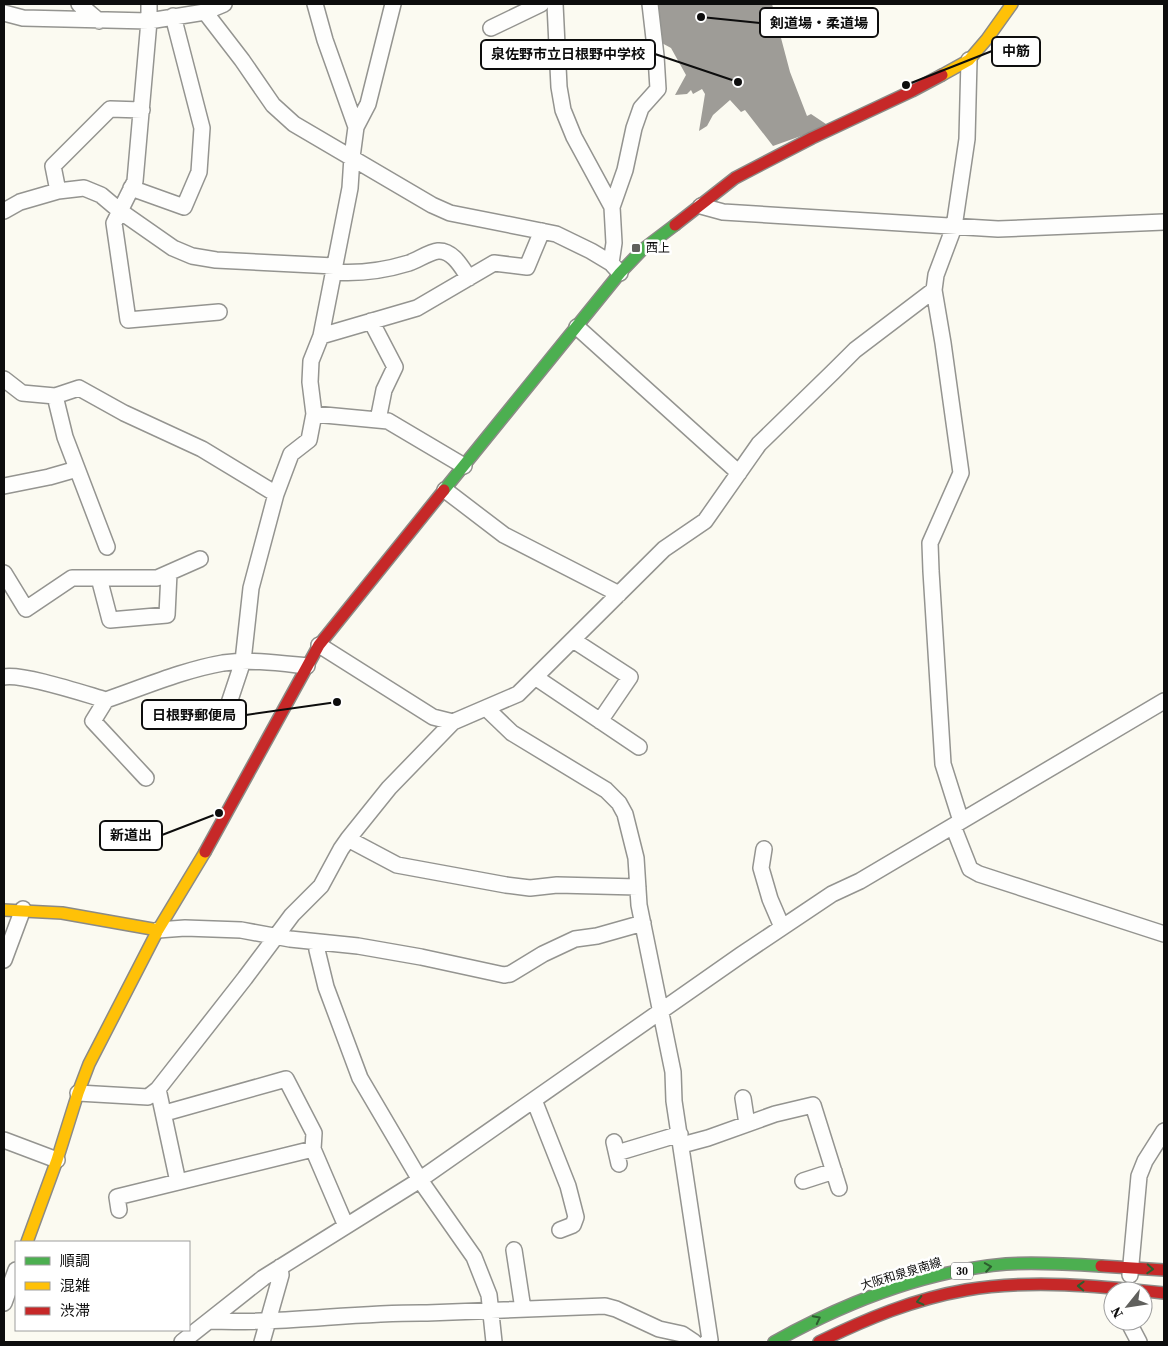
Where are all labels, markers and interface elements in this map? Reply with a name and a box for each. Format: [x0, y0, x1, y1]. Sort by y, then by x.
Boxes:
callout: 剣道場・柔道場 [760, 8, 878, 37]
text: 剣道場・柔道場 [770, 13, 868, 33]
callout: 中筋 [992, 37, 1040, 66]
callout: 泉佐野市立日根野中学校 [481, 40, 655, 69]
text: 中筋 [1002, 41, 1030, 61]
text: 泉佐野市立日根野中学校 [491, 44, 645, 64]
place label: 西上 [646, 240, 670, 256]
marker: 西上 [630, 242, 642, 254]
callout: 日根野郵便局 [142, 700, 246, 729]
text: 日根野郵便局 [152, 705, 236, 725]
callout: 新道出 [100, 821, 162, 850]
text: 新道出 [110, 825, 152, 845]
legend [15, 1241, 190, 1331]
text: 順調 [60, 1250, 90, 1271]
street label: 大阪和泉泉南線 [858, 1254, 944, 1294]
road number: 30 [951, 1262, 973, 1280]
one-way arrow [984, 1262, 993, 1272]
one-way arrow [1147, 1264, 1155, 1275]
text: 混雑 [60, 1275, 90, 1296]
one-way arrow [1077, 1281, 1085, 1292]
north arrow [1103, 1281, 1153, 1331]
one-way arrow [915, 1295, 924, 1306]
text: 渋滞 [60, 1300, 90, 1321]
text: N [1106, 1303, 1128, 1322]
one-way arrow [812, 1315, 821, 1325]

